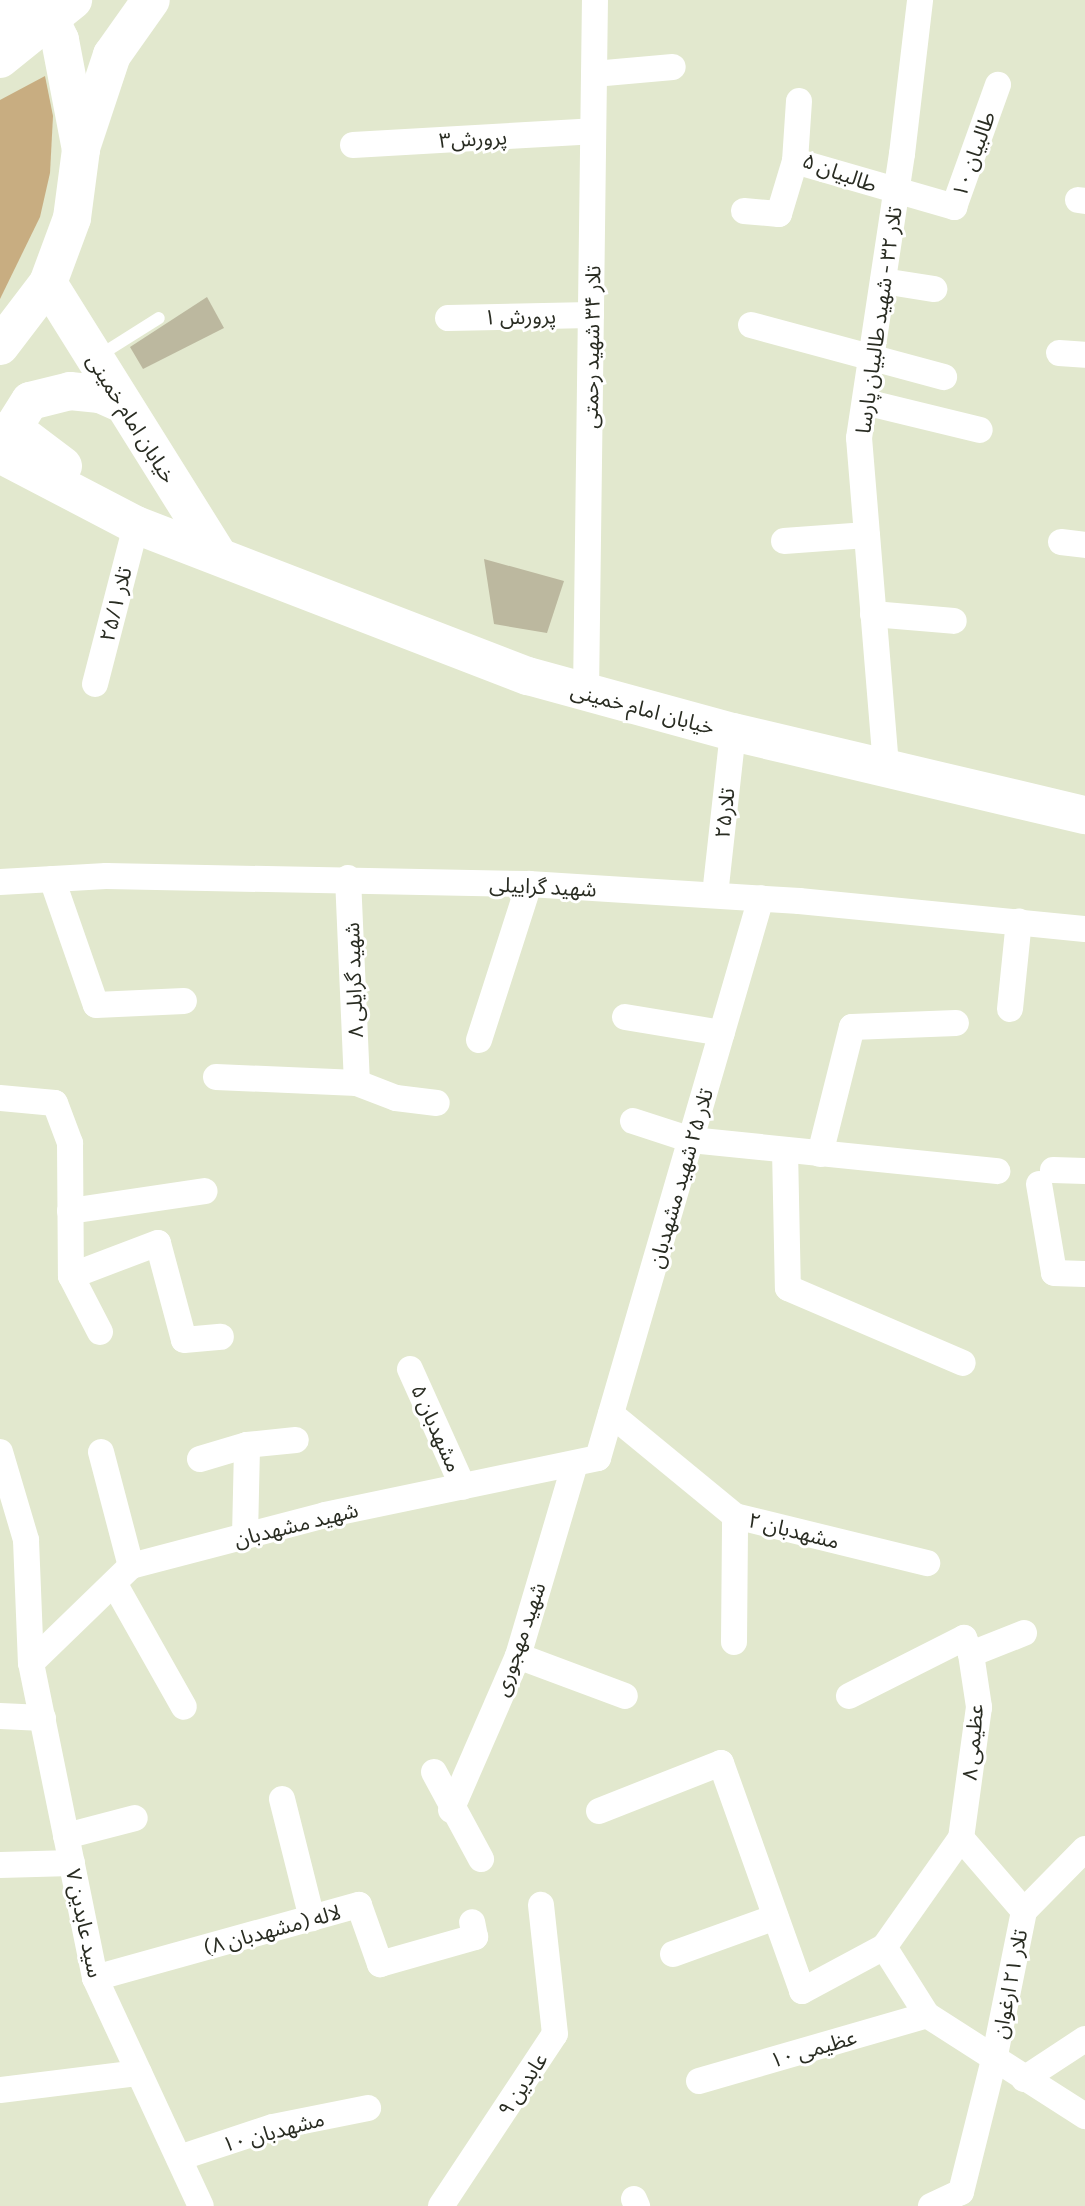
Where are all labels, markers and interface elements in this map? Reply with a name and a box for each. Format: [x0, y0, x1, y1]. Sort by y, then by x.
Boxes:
street label: طالبیان ۱۰ [946, 108, 1000, 200]
street label: پرورش۳ [438, 124, 508, 152]
street label: طالبیان ۵ [799, 147, 881, 197]
street label: تلار ۳۲ - شهید طالبیان پارسا [850, 205, 906, 435]
street label: تلار ۳۴ شهید رحمتی [577, 265, 605, 429]
street label: پرورش ۱ [484, 303, 556, 329]
street label: خیابان امام خمینی [82, 349, 182, 487]
street label: تلار ۲۵/۱ [94, 564, 136, 644]
street label: خیابان امام خمینی [568, 677, 718, 739]
street label: تلار۲۵ [709, 787, 739, 839]
street label: شهید گراییلی [489, 871, 597, 901]
street label: شهید گرایلی ۸ [338, 922, 368, 1038]
street label: تلار ۲۵ شهید مشهدبان [642, 1085, 718, 1271]
street label: مشهدبان ۵ [407, 1380, 467, 1476]
street label: شهید مشهدبان [231, 1496, 361, 1552]
street label: مشهدبان ۲ [746, 1507, 842, 1553]
street label: شهید مهجوری [488, 1579, 550, 1699]
street label: عظیمی ۸ [956, 1703, 988, 1781]
street label: سید عابدین ۷ [61, 1866, 109, 1980]
street label: لاله (مشهدبان ۸) [201, 1899, 343, 1959]
street label: تلار ۲۱ ارغوان [986, 1927, 1032, 2041]
street label: عظیمی ۱۰ [767, 2024, 859, 2072]
street label: عابدین ۹ [492, 2047, 552, 2121]
street label: مشهدبان ۱۰ [219, 2105, 327, 2157]

